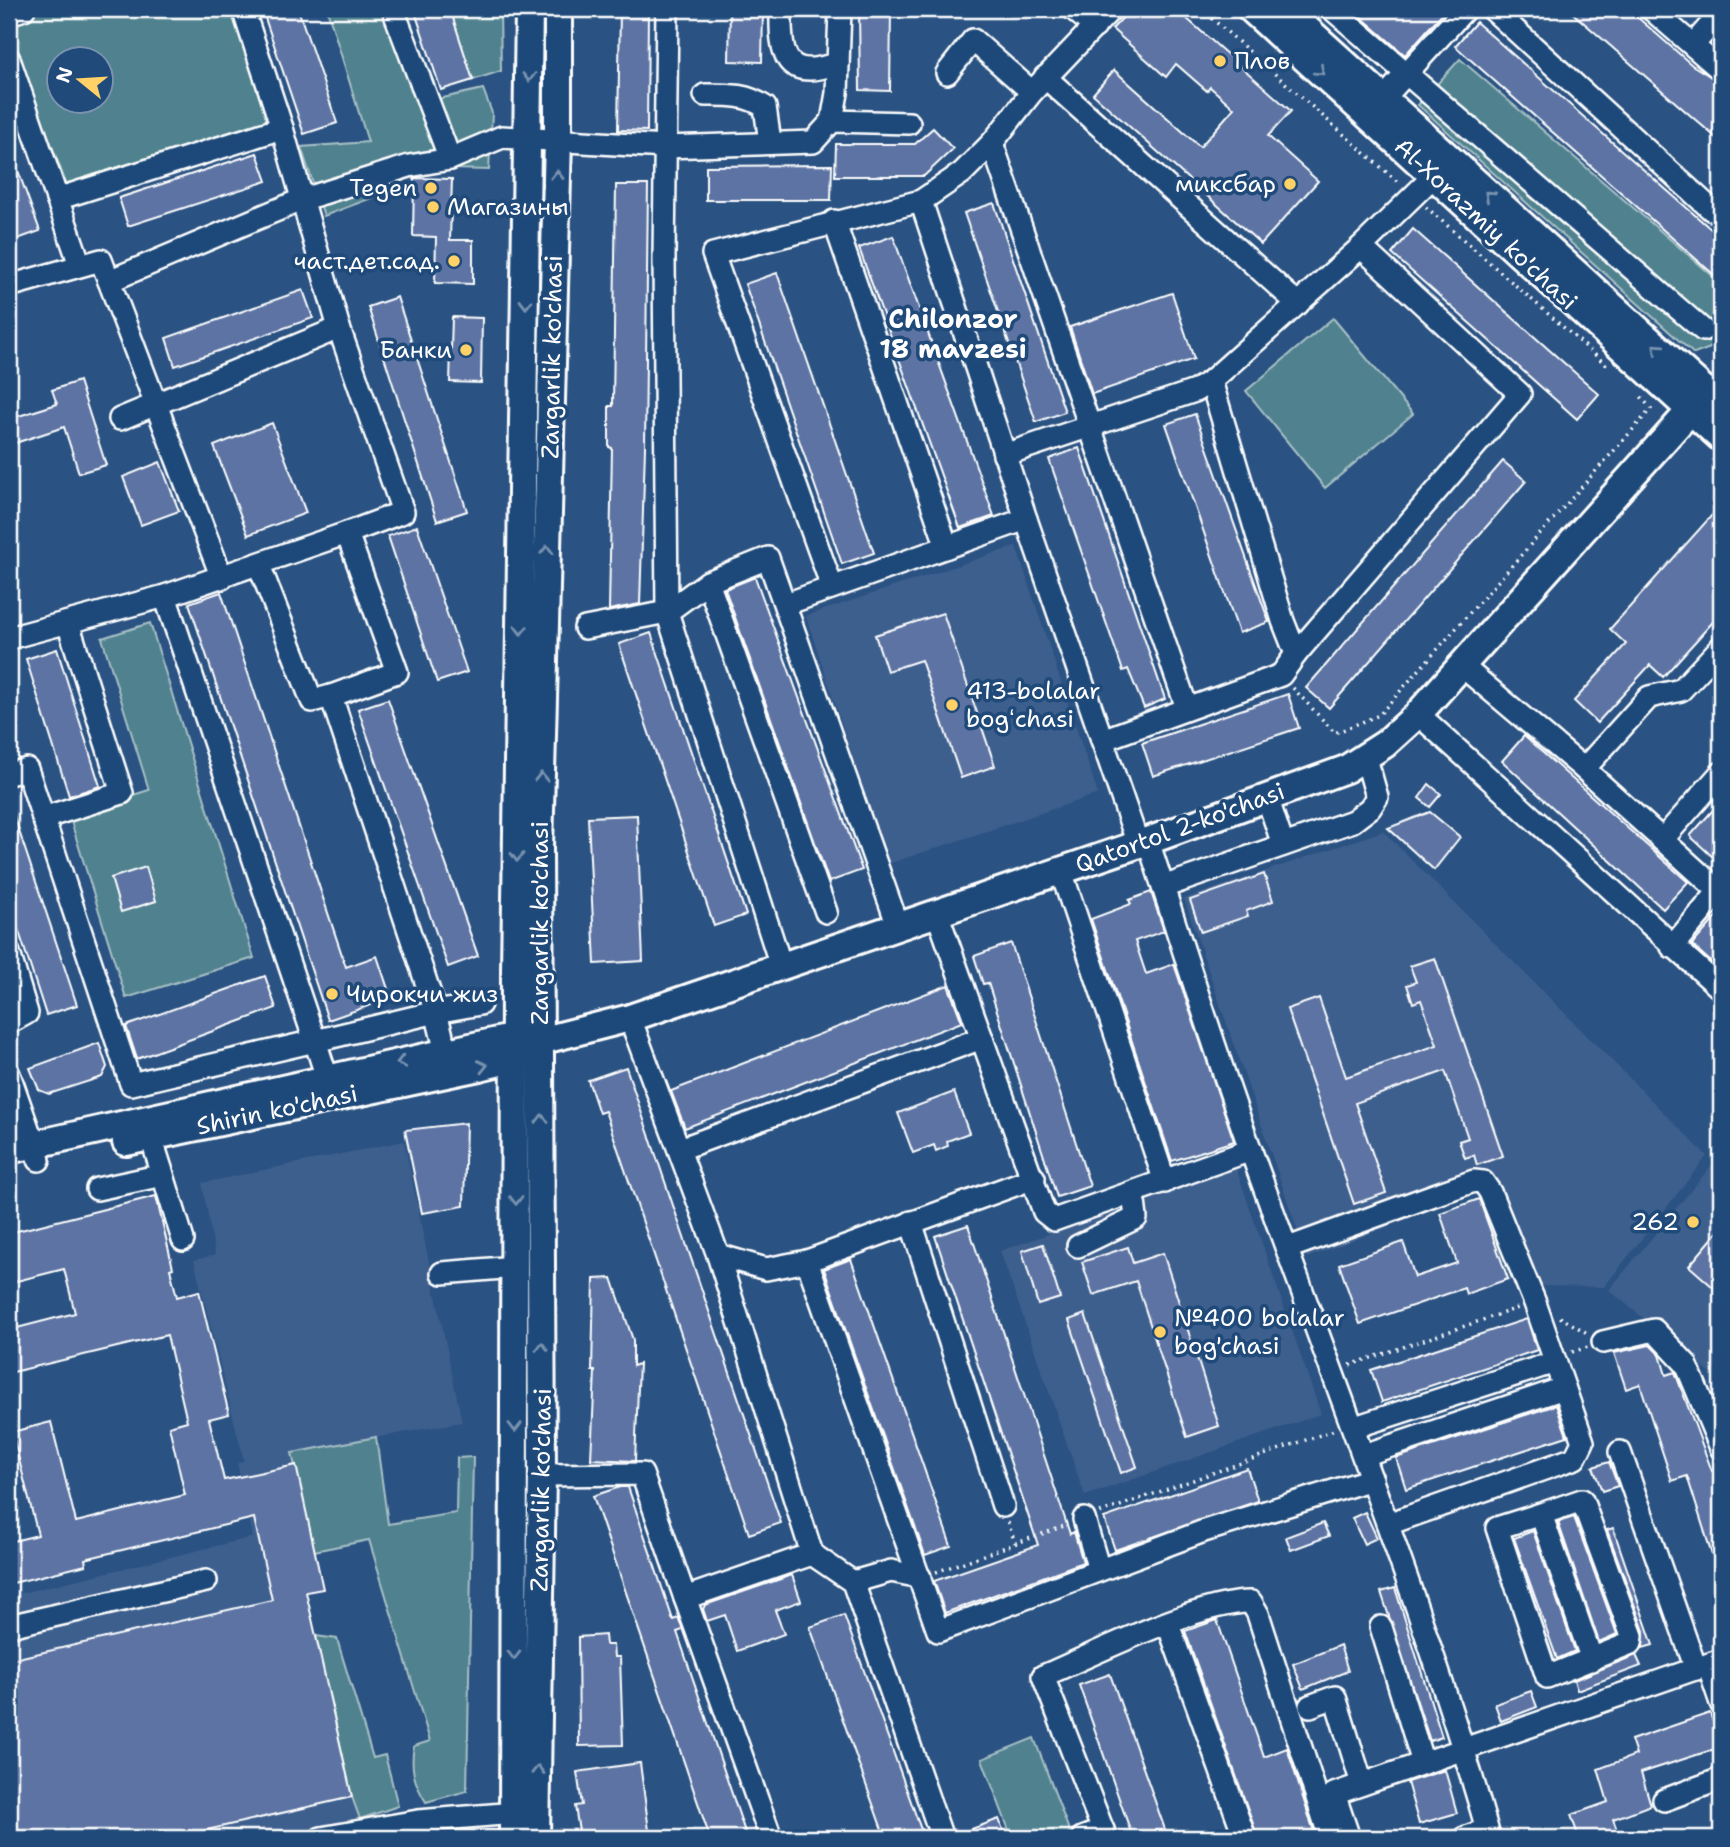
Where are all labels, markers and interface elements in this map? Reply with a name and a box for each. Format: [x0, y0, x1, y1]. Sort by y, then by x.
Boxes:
place label: Плов [1234, 45, 1290, 77]
north arrow [46, 46, 116, 116]
marker: Плов [1212, 53, 1228, 69]
one-way arrow [1312, 63, 1325, 76]
text: N [50, 64, 79, 86]
one-way arrow [521, 72, 537, 83]
street label: Al-Xorazmiy ko'chasi [1388, 131, 1584, 317]
place label: миксбар [1175, 168, 1276, 200]
one-way arrow [549, 169, 564, 180]
place label: Tegen [349, 172, 417, 204]
marker: миксбар [1282, 176, 1298, 192]
marker: Tegen [423, 180, 439, 196]
one-way arrow [1484, 190, 1497, 203]
place label: Магазины [447, 191, 569, 223]
marker: Магазины [425, 199, 441, 215]
place label: част.дет.сад. [294, 245, 440, 277]
marker: част.дет.сад. [446, 253, 462, 269]
street label: Zargarlik ko'chasi [534, 255, 570, 459]
one-way arrow [518, 300, 534, 310]
district label: Chilonzor 18 mavzesi [879, 301, 1027, 366]
place label: Банки [379, 334, 452, 366]
marker: Банки [458, 342, 474, 358]
one-way arrow [1652, 344, 1665, 356]
one-way arrow [539, 544, 555, 554]
one-way arrow [513, 625, 528, 636]
place label: 413-bolalar bogʻchasi [966, 675, 1100, 735]
marker: 413-bolalar bogʻchasi [944, 697, 960, 713]
one-way arrow [533, 771, 549, 782]
street label: Qatortol 2-ko'chasi [1071, 775, 1289, 881]
street label: Zargarlik ko'chasi [524, 821, 556, 1025]
one-way arrow [509, 853, 525, 863]
place label: Чирокчи жиз [346, 978, 498, 1010]
marker: Чирокчи жиз [324, 986, 340, 1002]
one-way arrow [395, 1054, 407, 1069]
one-way arrow [477, 1060, 489, 1074]
street label: Shirin ko'chasi [194, 1077, 360, 1143]
one-way arrow [534, 1113, 550, 1124]
one-way arrow [508, 1195, 524, 1205]
place label: 262 [1631, 1206, 1679, 1238]
marker: 262 [1685, 1214, 1701, 1230]
place label: №400 bolalar bog'chasi [1174, 1302, 1345, 1362]
marker: №400 bolalar bog'chasi [1152, 1324, 1168, 1340]
one-way arrow [534, 1341, 550, 1351]
street label: Zargarlik ko'chasi [523, 1388, 559, 1592]
one-way arrow [507, 1422, 523, 1433]
one-way arrow [506, 1650, 522, 1660]
one-way arrow [530, 1764, 545, 1775]

